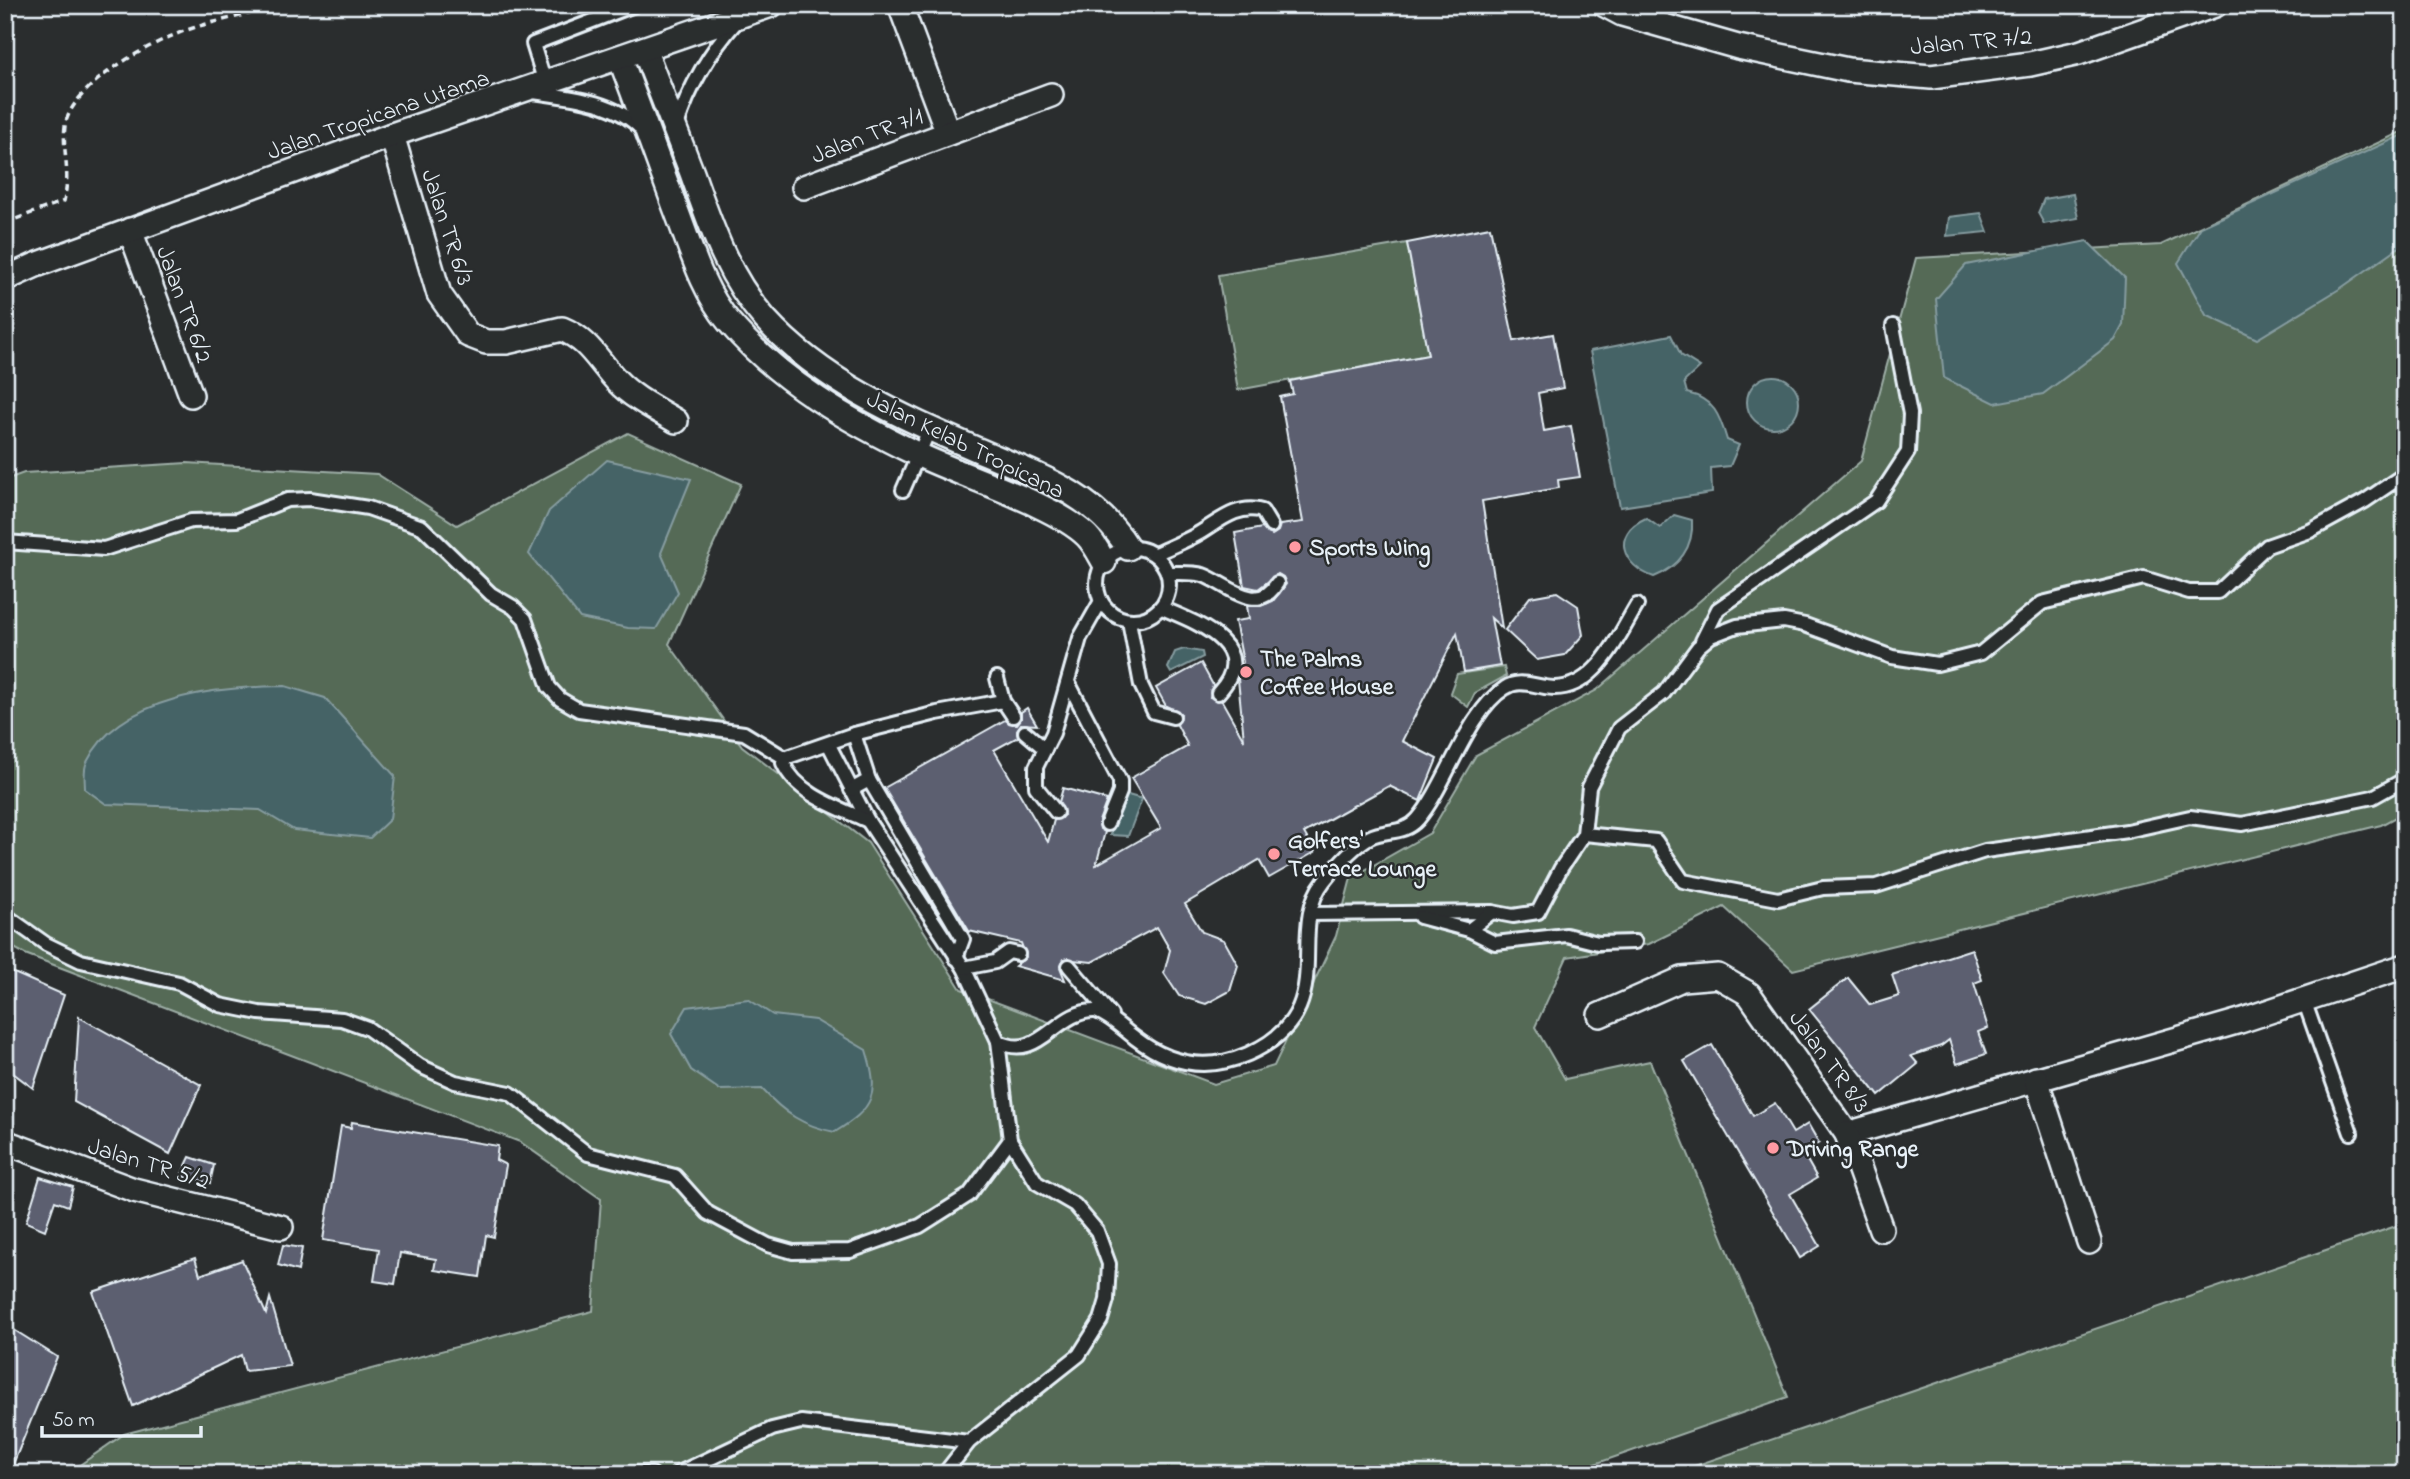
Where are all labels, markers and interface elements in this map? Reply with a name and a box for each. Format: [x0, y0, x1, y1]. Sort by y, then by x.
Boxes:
street label: Jalan TR 7/2 [1909, 21, 2033, 66]
street label: Jalan Tropicana Utama [263, 62, 495, 171]
street label: Jalan TR 7/1 [807, 100, 929, 175]
street label: Jalan TR 6/3 [410, 165, 481, 290]
street label: Jalan TR 6/2 [145, 241, 220, 368]
street label: Jalan Kelab Tropicana [860, 383, 1070, 510]
place label: Sports Wing [1309, 532, 1431, 568]
marker: Sports Wing [1287, 539, 1303, 555]
place label: The Palms Coffee House [1260, 643, 1395, 706]
marker: The Palms Coffee House [1238, 664, 1254, 680]
place label: Golfers' Terrace Lounge [1288, 825, 1437, 889]
marker: Golfers' Terrace Lounge [1266, 846, 1282, 862]
street label: Jalan TR 8/3 [1779, 1004, 1877, 1121]
street label: Jalan TR 5/2 [83, 1130, 214, 1201]
place label: Driving Range [1786, 1133, 1919, 1169]
marker: Driving Range [1765, 1140, 1781, 1156]
scale bar [42, 1395, 201, 1439]
text: 50 m [52, 1406, 95, 1436]

